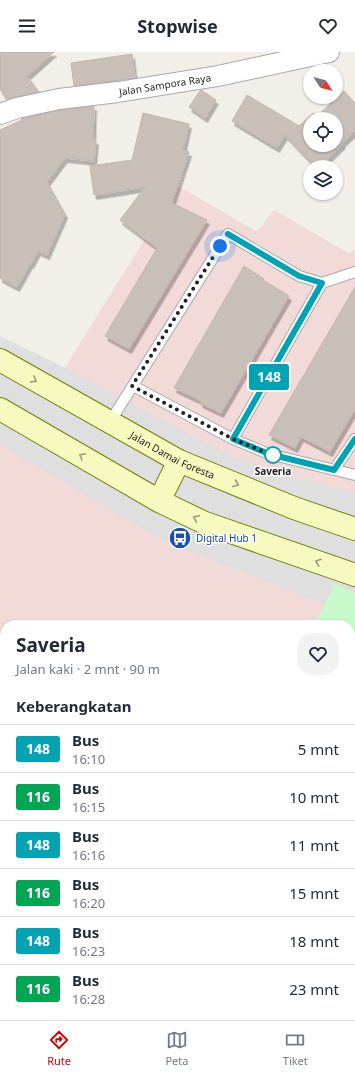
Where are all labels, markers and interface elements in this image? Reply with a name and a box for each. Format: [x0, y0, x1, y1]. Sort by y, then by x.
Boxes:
text: Stopwise [137, 14, 218, 38]
icon: menu [16, 15, 38, 37]
icon: heart [317, 15, 339, 37]
north arrow [303, 64, 343, 104]
map controls [303, 64, 343, 200]
street label: Jalan Sampora Raya [117, 70, 212, 99]
button: locate [303, 112, 343, 152]
button: layers [303, 160, 343, 200]
your location [210, 236, 230, 256]
line badge: 148 [246, 364, 292, 390]
text: 148 [257, 367, 281, 386]
one-way arrow [30, 375, 37, 382]
street label: Jalan Damai Foresta [127, 427, 217, 482]
marker: Saveria [264, 446, 282, 464]
one-way arrow [79, 454, 86, 461]
place label: Saveria [255, 464, 291, 478]
one-way arrow [232, 480, 239, 488]
one-way arrow [192, 515, 200, 523]
bus stop icon: Digital Hub 1 [167, 525, 193, 551]
place label: Digital Hub 1 [196, 531, 257, 545]
one-way arrow [315, 559, 322, 567]
text: Saveria [16, 632, 86, 658]
button: heart [297, 633, 339, 675]
text: Jalan kaki · 2 mnt · 90 m [16, 660, 160, 678]
text: Keberangkatan [16, 696, 132, 716]
text: Bus [72, 730, 99, 750]
text: 148 [26, 739, 50, 758]
text: 5 mnt [298, 739, 339, 759]
text: 16:10 [72, 750, 105, 768]
text: Bus [72, 778, 99, 798]
text: 116 [26, 787, 50, 806]
text: 10 mnt [289, 787, 339, 807]
text: 16:15 [72, 798, 105, 816]
text: Bus [72, 826, 99, 846]
text: 148 [26, 835, 50, 854]
text: 11 mnt [289, 835, 339, 855]
text: 16:16 [72, 846, 105, 864]
text: Bus [72, 874, 99, 894]
text: 116 [26, 883, 50, 902]
text: 15 mnt [289, 883, 339, 903]
text: 16:20 [72, 894, 105, 912]
text: Bus [72, 922, 99, 942]
text: 148 [26, 931, 50, 950]
text: 18 mnt [289, 931, 339, 951]
text: 16:23 [72, 942, 105, 960]
text: Bus [72, 970, 99, 990]
text: 116 [26, 979, 50, 998]
text: 23 mnt [289, 979, 339, 999]
text: 16:28 [72, 990, 105, 1008]
tab: Rute [47, 1029, 71, 1068]
tab: Peta [165, 1029, 188, 1068]
tab: Tiket [283, 1029, 308, 1068]

